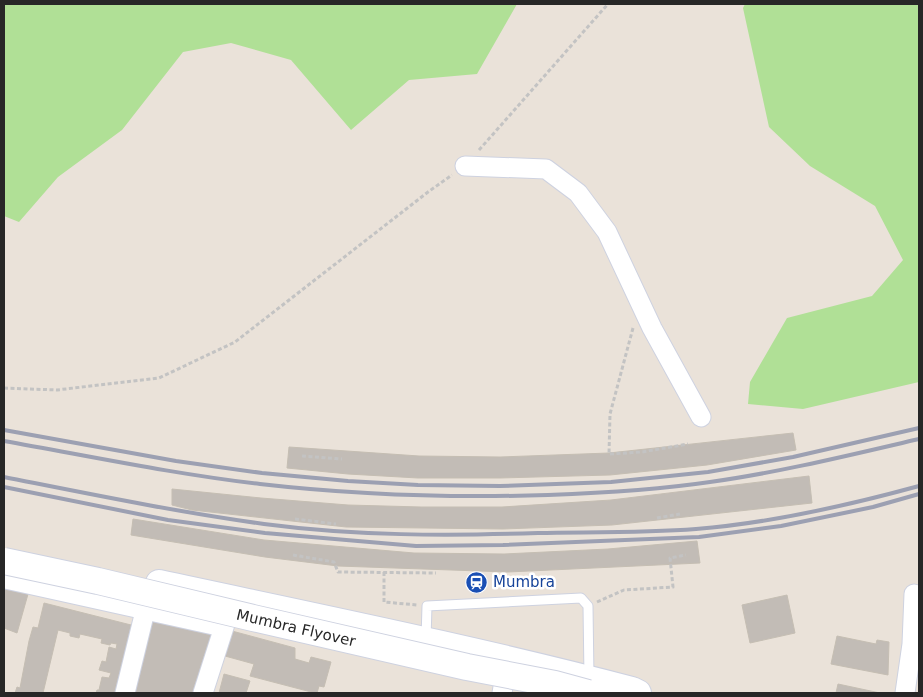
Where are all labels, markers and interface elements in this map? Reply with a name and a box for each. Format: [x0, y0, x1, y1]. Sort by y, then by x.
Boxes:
station icon: Mumbra [465, 570, 489, 594]
place label: Mumbra [493, 573, 555, 591]
street label: Mumbra Flyover [235, 606, 358, 651]

